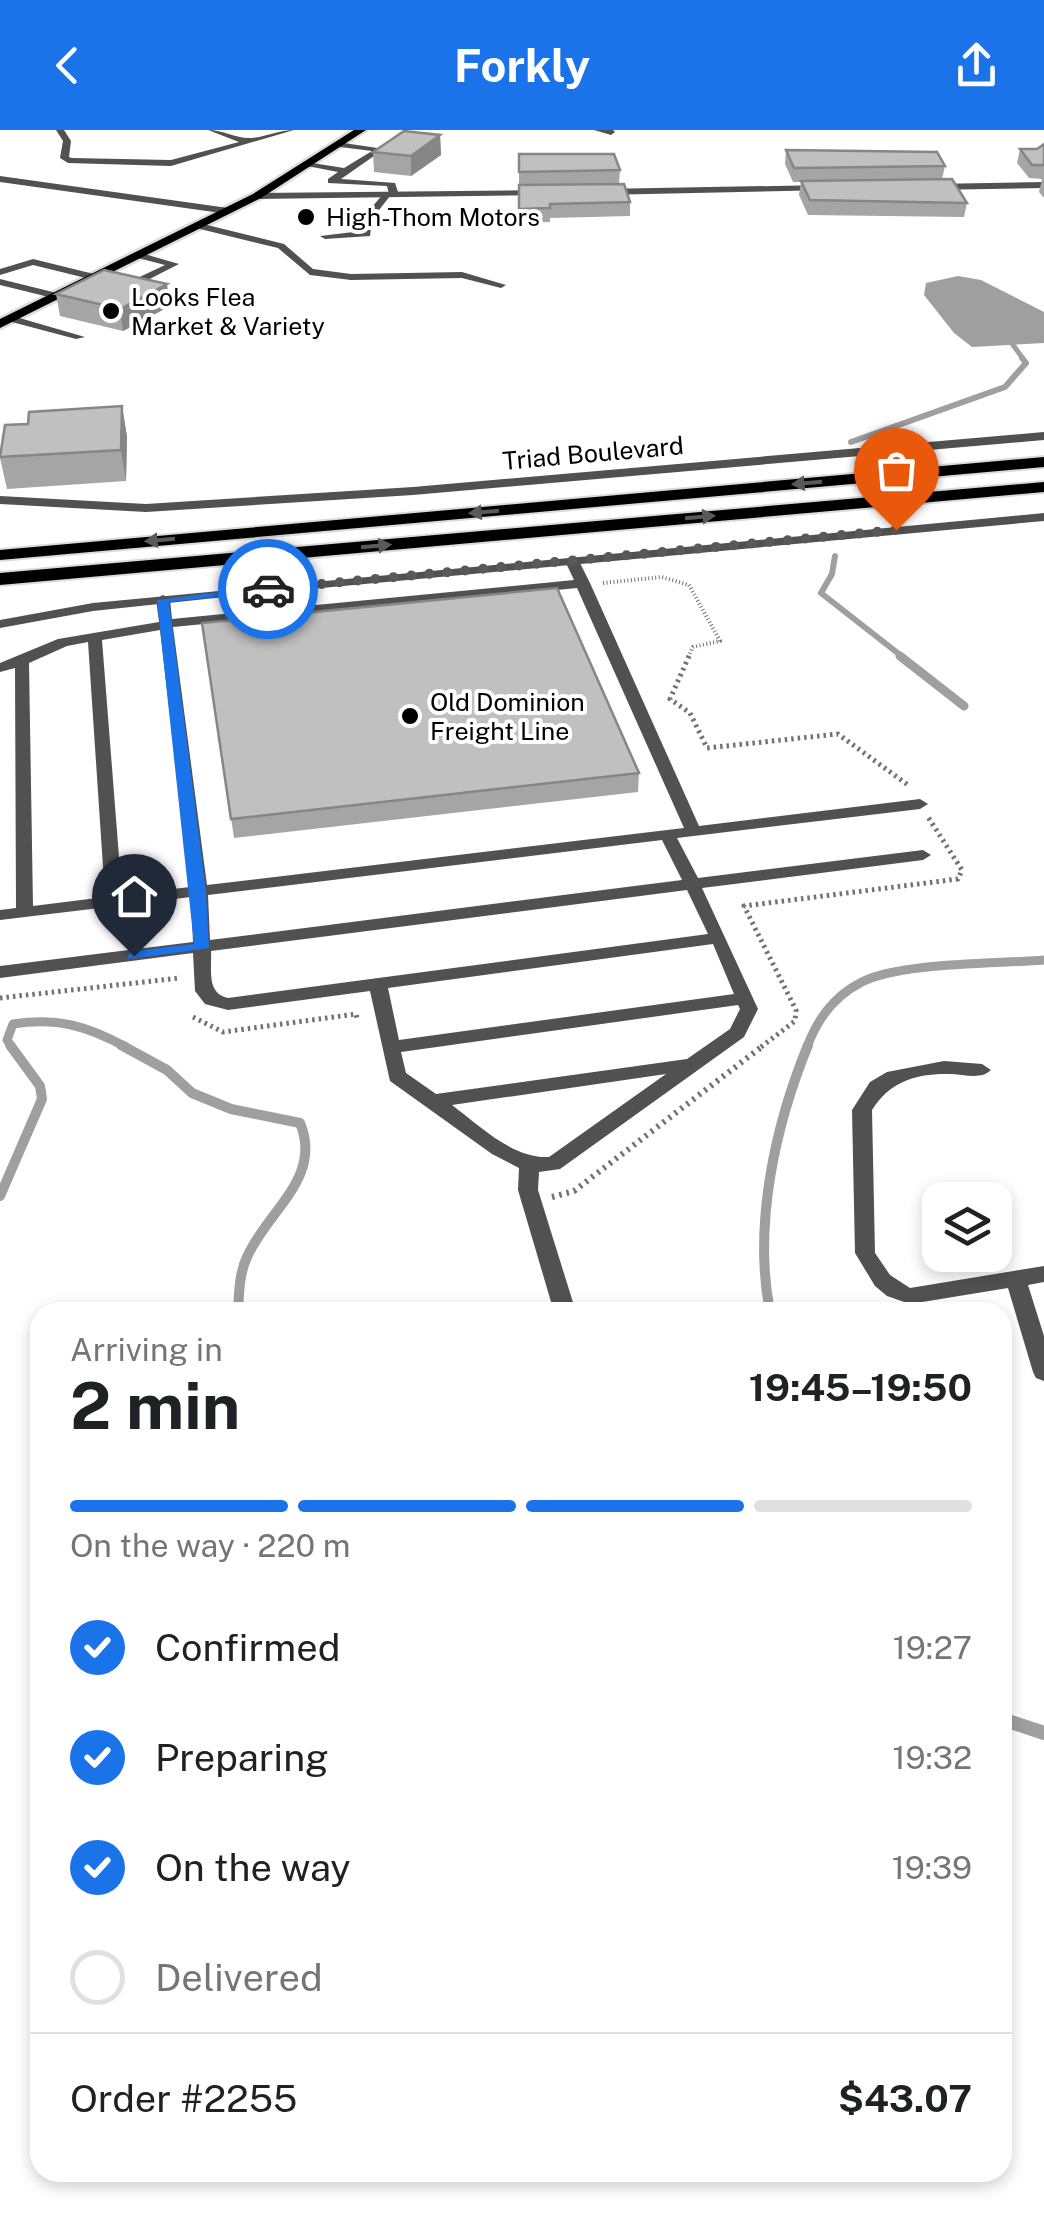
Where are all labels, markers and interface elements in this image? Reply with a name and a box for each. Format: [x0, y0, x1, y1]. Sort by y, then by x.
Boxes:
icon: back [40, 38, 95, 93]
icon: share [949, 38, 1004, 93]
text: Forkly [454, 39, 590, 92]
place label: High-Thom Motors [326, 202, 540, 232]
marker: High-Thom Motors [295, 206, 317, 228]
place label: Looks Flea Market & Variety [131, 282, 325, 341]
marker: Looks Flea Market & Variety [100, 300, 122, 322]
pin [854, 428, 939, 531]
street label: Triad Boulevard [501, 430, 685, 476]
icon: bag [869, 443, 924, 498]
one-way arrow [791, 475, 823, 491]
one-way arrow [467, 504, 499, 520]
one-way arrow [684, 509, 716, 525]
one-way arrow [144, 533, 175, 549]
one-way arrow [361, 537, 392, 553]
courier [218, 539, 318, 639]
icon: car [241, 562, 296, 617]
place label: Old Dominion Freight Line [430, 687, 585, 746]
marker: Old Dominion Freight Line [399, 705, 421, 727]
pin [92, 854, 177, 957]
icon: home [107, 869, 162, 924]
map controls [922, 1182, 1012, 1272]
button: layers [922, 1182, 1012, 1272]
text: Arriving in [70, 1331, 223, 1368]
text: 19:45–19:50 [749, 1365, 972, 1410]
text: 2 min [70, 1367, 240, 1444]
text: On the way · 220 m [70, 1527, 351, 1564]
icon: check [70, 1620, 125, 1675]
text: Confirmed [155, 1625, 340, 1670]
text: 19:27 [893, 1629, 972, 1666]
icon: check [70, 1730, 125, 1785]
text: Preparing [155, 1735, 329, 1780]
text: 19:32 [893, 1739, 972, 1776]
icon: check [70, 1840, 125, 1895]
text: On the way [155, 1845, 351, 1890]
text: 19:39 [892, 1849, 972, 1886]
text: Delivered [155, 1955, 323, 2000]
text: Order #2255 [70, 2076, 297, 2121]
text: $43.07 [838, 2076, 972, 2121]

